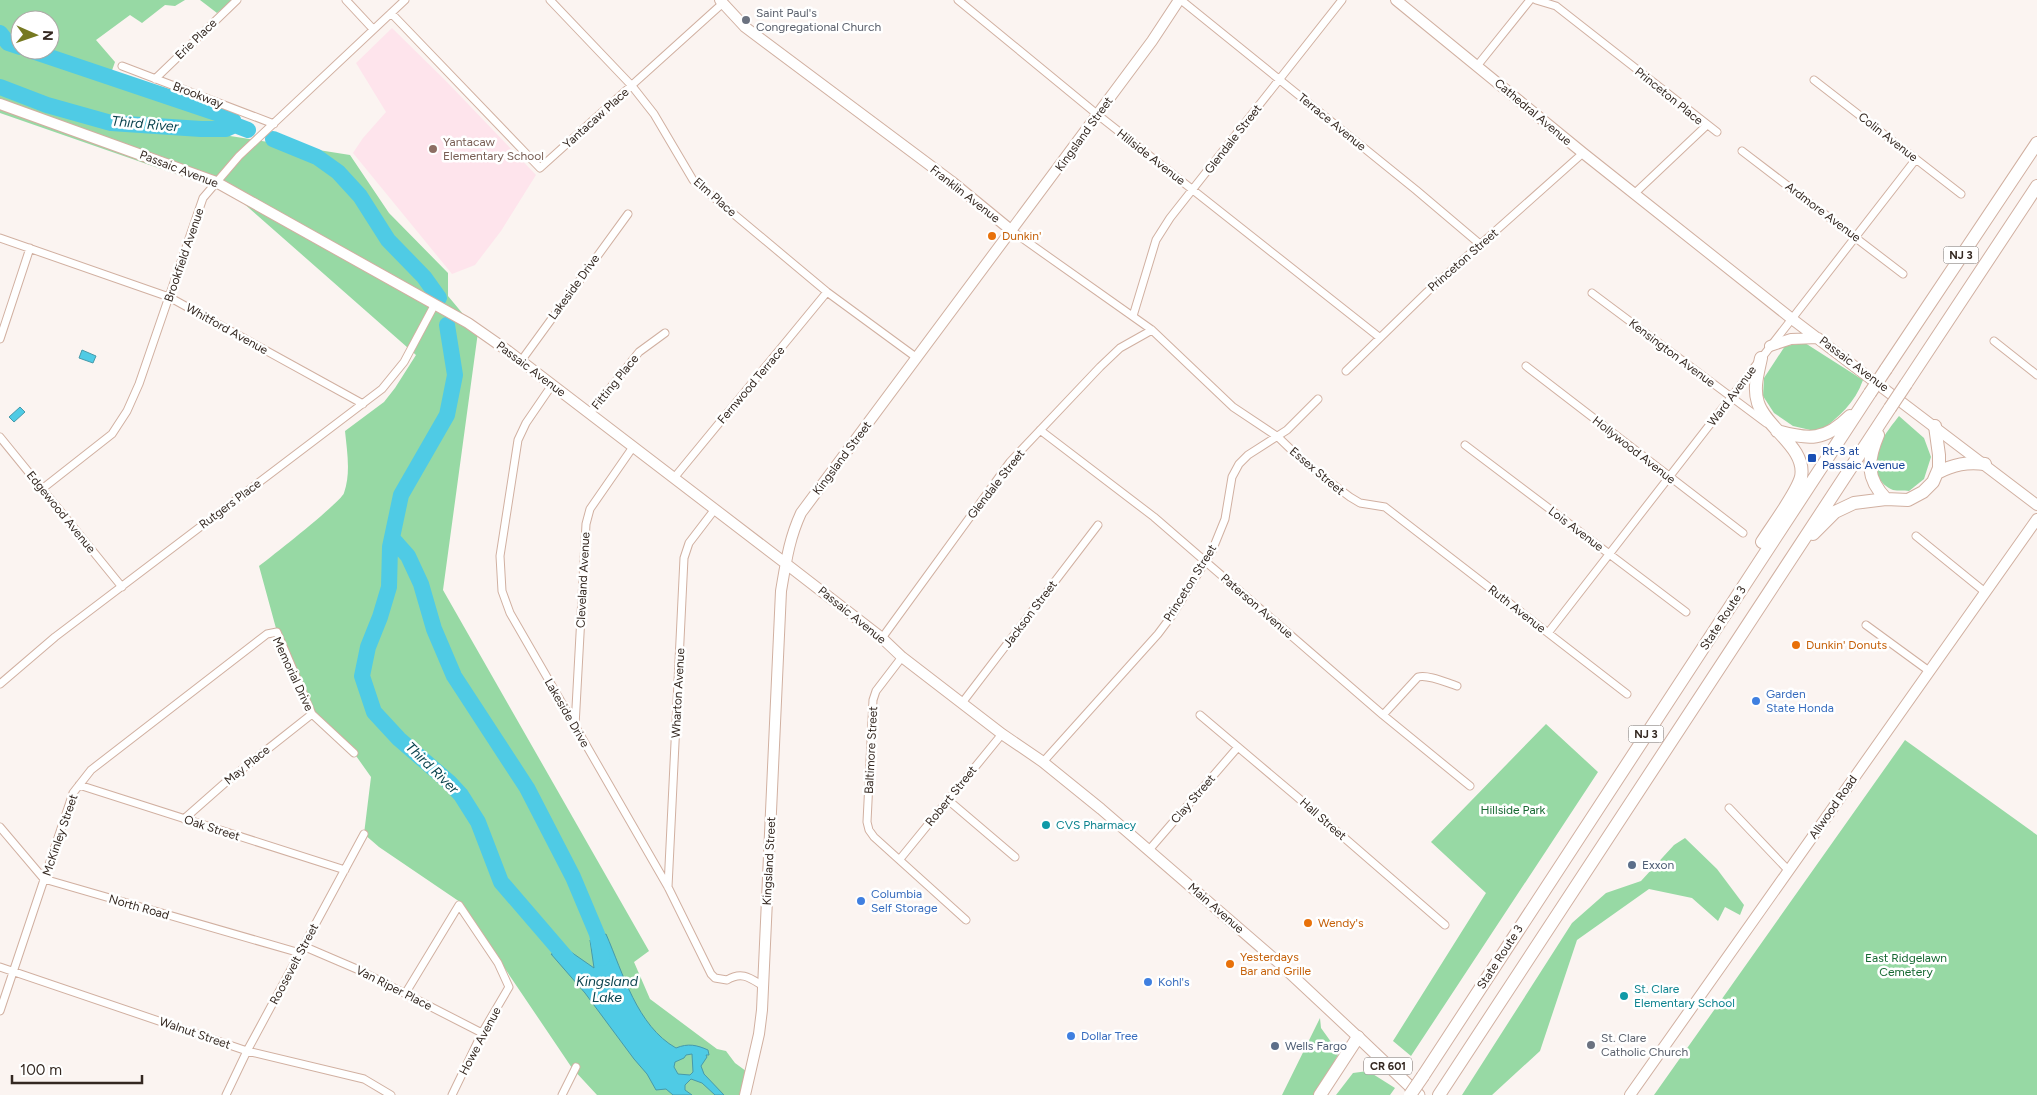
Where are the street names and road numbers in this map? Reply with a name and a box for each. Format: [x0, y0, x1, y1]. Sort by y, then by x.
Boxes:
street label: Erie Place [172, 16, 220, 62]
street label: Princeton Place [1632, 64, 1706, 128]
street label: Cathedral Avenue [1492, 76, 1575, 148]
street label: Brookway [171, 79, 226, 111]
street label: Yantacaw Place [560, 85, 632, 151]
street label: Terrace Avenue [1295, 90, 1369, 154]
street label: Kingsland Street [1052, 94, 1116, 174]
street label: Glendale Street [1202, 101, 1265, 176]
street label: Colin Avenue [1856, 110, 1921, 165]
street label: Hillside Avenue [1114, 126, 1188, 188]
street label: Passaic Avenue [138, 148, 221, 191]
street label: Franklin Avenue [927, 162, 1003, 226]
street label: Elm Place [691, 175, 739, 220]
street label: Ardmore Avenue [1783, 179, 1864, 245]
street label: Brookfield Avenue [161, 206, 207, 304]
street label: Princeton Street [1425, 225, 1501, 294]
road number: NJ 3 [1944, 246, 1978, 264]
street label: Lakeside Drive [546, 251, 603, 322]
street label: Whitford Avenue [184, 301, 271, 358]
street label: Kensington Avenue [1626, 316, 1718, 390]
street label: Passaic Avenue [1817, 333, 1892, 395]
street label: Passaic Avenue [494, 338, 569, 400]
street label: Fernwood Terrace [715, 343, 788, 426]
street label: Fitting Place [589, 351, 642, 412]
street label: Ward Avenue [1705, 363, 1759, 429]
street label: Hollywood Avenue [1590, 413, 1679, 487]
street label: Kingsland Street [810, 418, 874, 498]
street label: Essex Street [1287, 444, 1348, 498]
street label: Glendale Street [965, 446, 1028, 521]
street label: Edgewood Avenue [24, 468, 99, 556]
street label: Rutgers Place [196, 476, 264, 532]
street label: Lois Avenue [1546, 504, 1607, 554]
street label: Cleveland Avenue [573, 531, 593, 628]
street label: Princeton Street [1161, 542, 1220, 624]
street label: Paterson Avenue [1218, 571, 1296, 641]
street label: Jackson Street [1000, 577, 1060, 650]
street label: Ruth Avenue [1486, 582, 1549, 636]
street label: Passaic Avenue [815, 583, 889, 647]
street label: State Route 3 [1697, 583, 1749, 653]
street label: Memorial Drive [270, 635, 316, 714]
street label: Wharton Avenue [669, 647, 687, 738]
street label: Lakeside Drive [542, 676, 593, 750]
street label: Baltimore Street [862, 705, 880, 794]
road number: NJ 3 [1628, 726, 1664, 742]
street label: May Place [222, 742, 273, 788]
street label: Robert Street [923, 763, 980, 829]
street label: Clay Street [1168, 771, 1218, 826]
street label: Allwood Road [1806, 773, 1860, 841]
street label: McKinley Street [39, 792, 81, 878]
street label: Hall Street [1297, 795, 1349, 843]
street label: Oak Street [182, 812, 242, 844]
street label: Kingsland Street [760, 816, 778, 906]
street label: Main Avenue [1185, 880, 1247, 936]
street label: North Road [107, 892, 171, 922]
street label: Roosevelt Street [267, 921, 321, 1007]
street label: State Route 3 [1474, 922, 1526, 992]
street label: Van Riper Place [354, 963, 435, 1013]
street label: Howe Avenue [456, 1004, 504, 1077]
street label: Walnut Street [158, 1014, 233, 1052]
road number: CR 601 [1364, 1058, 1412, 1074]

